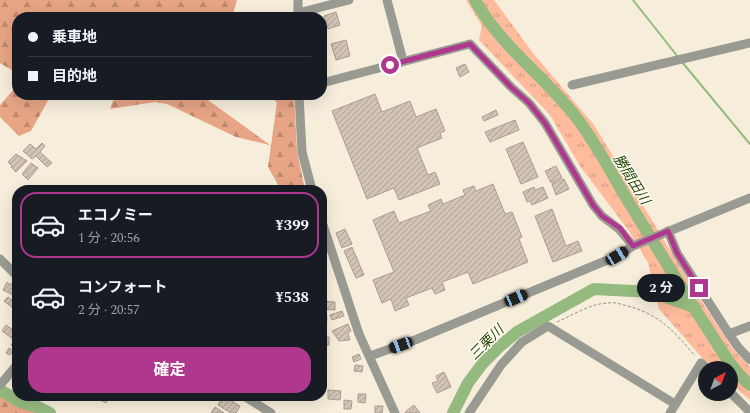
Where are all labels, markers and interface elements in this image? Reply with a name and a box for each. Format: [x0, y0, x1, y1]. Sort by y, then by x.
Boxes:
text: 乗車地 [52, 26, 97, 49]
route start [381, 56, 399, 74]
text: 目的地 [52, 65, 97, 88]
water label: 勝間田川 [608, 150, 656, 210]
text: エコノミー [78, 204, 153, 227]
icon: car [30, 207, 66, 243]
text: ¥399 [275, 214, 309, 237]
text: 1 分 · 20:56 [78, 228, 140, 248]
car [604, 245, 630, 267]
callout: 2 分 [637, 274, 685, 302]
text: コンフォート [78, 276, 168, 299]
text: 2 分 [649, 278, 673, 298]
icon: car [30, 279, 66, 315]
route end [690, 279, 708, 297]
text: ¥538 [275, 286, 309, 309]
car [503, 288, 529, 308]
text: 2 分 · 20:57 [78, 300, 140, 320]
water label: 三栗川 [464, 319, 510, 365]
car [388, 335, 414, 355]
button: 確定 [28, 347, 311, 393]
north arrow [698, 361, 738, 401]
map controls [698, 361, 738, 401]

